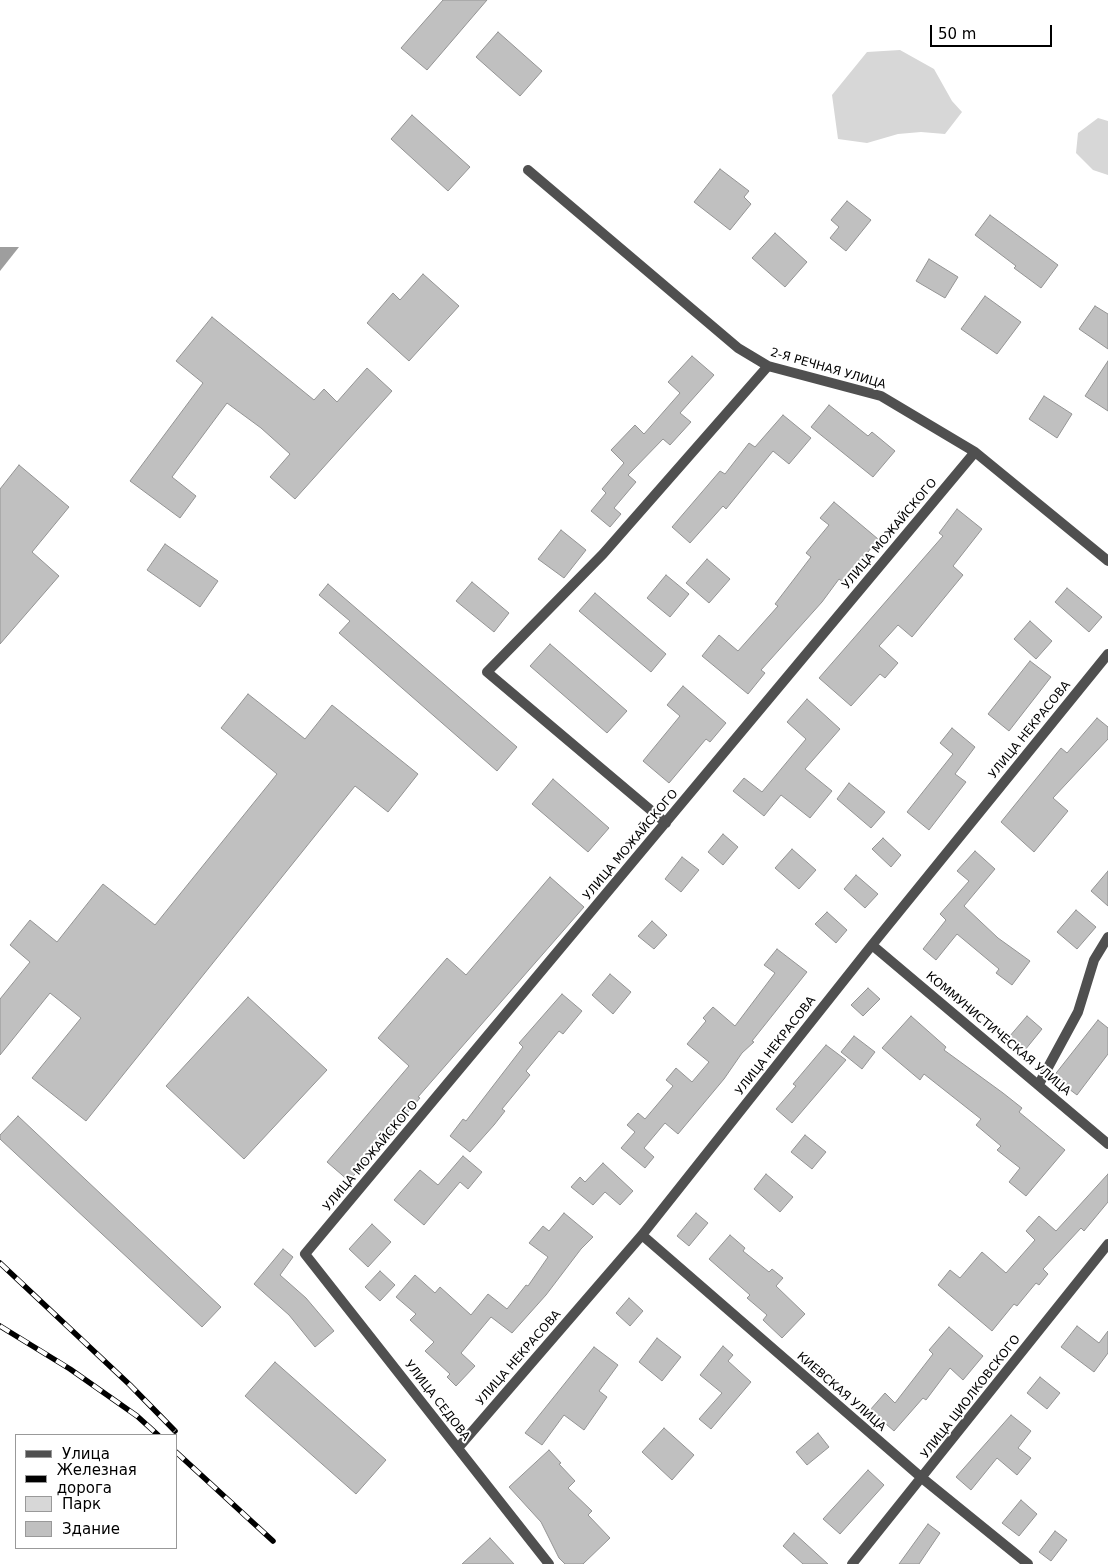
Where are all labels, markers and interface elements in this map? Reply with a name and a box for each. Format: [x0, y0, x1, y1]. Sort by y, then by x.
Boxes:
scale bar [933, 15, 1056, 47]
text: 50 m [938, 25, 976, 43]
street label: 2-Я РЕЧНАЯ УЛИЦА [769, 346, 887, 392]
street label: УЛИЦА МОЖАЙСКОГО [840, 476, 940, 592]
street label: УЛИЦА НЕКРАСОВА [986, 678, 1074, 782]
street label: УЛИЦА МОЖАЙСКОГО [581, 787, 681, 903]
street label: КОММУНИСТИЧЕСКАЯ УЛИЦА [923, 969, 1073, 1099]
street label: УЛИЦА НЕКРАСОВА [733, 994, 819, 1098]
street label: УЛИЦА МОЖАЙСКОГО [321, 1098, 421, 1214]
street label: УЛИЦА НЕКРАСОВА [474, 1307, 564, 1409]
street label: УЛИЦА ЦИОЛКОВСКОГО [918, 1332, 1024, 1462]
street label: КИЕВСКАЯ УЛИЦА [793, 1349, 889, 1435]
street label: УЛИЦА СЕДОВА [401, 1358, 473, 1444]
legend [15, 1434, 178, 1549]
text: Улица [62, 1445, 110, 1463]
text: Железная дорога [57, 1461, 137, 1497]
text: Парк [62, 1495, 101, 1513]
text: Здание [62, 1520, 120, 1538]

